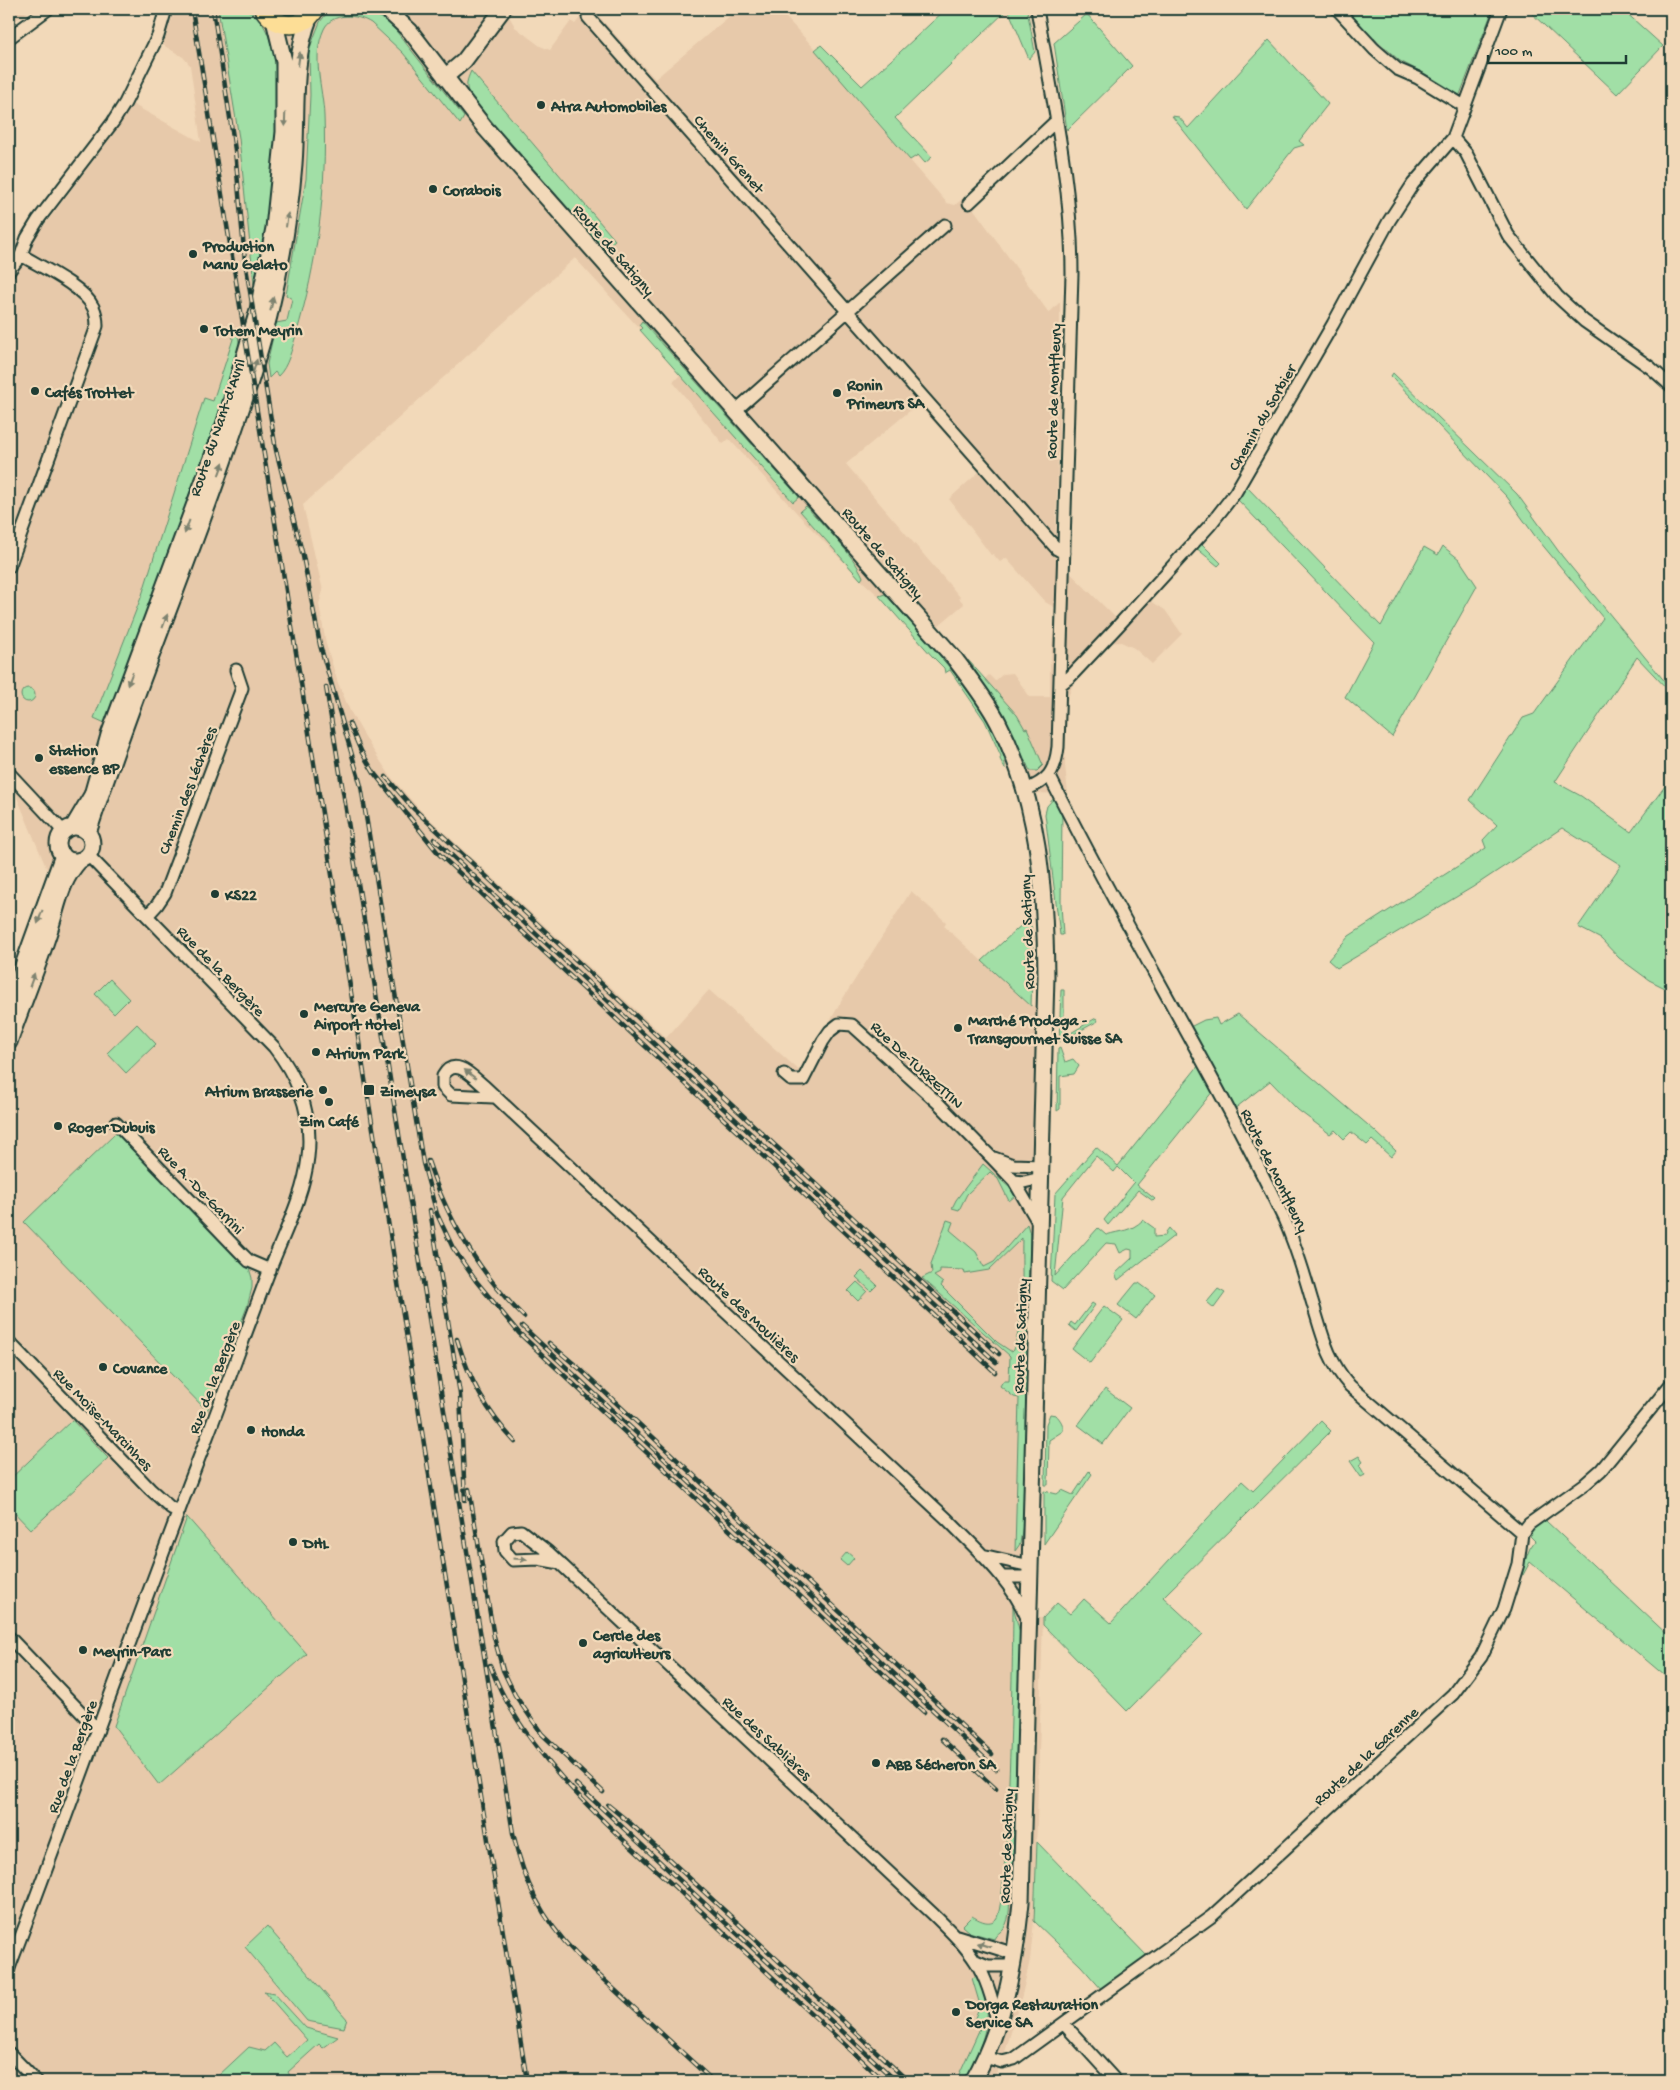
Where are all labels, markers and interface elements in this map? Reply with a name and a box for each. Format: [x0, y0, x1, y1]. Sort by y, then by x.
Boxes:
scale bar [1488, 32, 1625, 64]
text: 100 m [1494, 43, 1533, 61]
one-way arrow [295, 50, 303, 66]
marker: Atra Automobiles [535, 99, 547, 111]
place label: Atra Automobiles [550, 99, 667, 118]
one-way arrow [280, 112, 288, 128]
street label: Chemin Grenet [688, 112, 768, 200]
marker: Corabois [427, 183, 439, 195]
place label: Corabois [442, 183, 502, 202]
street label: Route de Satigny [567, 202, 657, 301]
one-way arrow [284, 212, 292, 228]
place label: Production Manu Gelato [202, 239, 288, 276]
marker: Production Manu Gelato [187, 248, 199, 260]
one-way arrow [268, 296, 276, 312]
marker: Totem Meyrin [198, 323, 210, 335]
place label: Totem Meyrin [212, 323, 303, 342]
street label: Route de Montfleury [1044, 323, 1067, 459]
street label: Route du Nant-d'Avril [187, 357, 252, 500]
one-way arrow [252, 358, 260, 373]
street label: Chemin du Sorbier [1226, 361, 1303, 475]
place label: Ronin Primeurs SA [846, 378, 926, 415]
place label: Cafés Trottet [44, 384, 135, 404]
marker: Cafés Trottet [29, 385, 41, 397]
marker: Ronin Primeurs SA [831, 387, 843, 399]
one-way arrow [218, 461, 225, 476]
street label: Route de Satigny [836, 505, 926, 604]
one-way arrow [183, 520, 191, 535]
one-way arrow [161, 613, 169, 628]
one-way arrow [126, 672, 134, 687]
street label: Chemin des Léchères [156, 724, 223, 858]
place label: Station essence BP [48, 743, 121, 780]
marker: Station essence BP [33, 752, 45, 764]
street label: Route de Satigny [1018, 874, 1041, 990]
marker: KS22 [209, 888, 221, 900]
place label: KS22 [224, 888, 257, 907]
one-way arrow [36, 910, 44, 925]
street label: Rue de la Bergère [171, 923, 268, 1022]
one-way arrow [29, 972, 36, 987]
place label: Mercure Geneva Airport Hotel [313, 999, 421, 1036]
marker: Mercure Geneva Airport Hotel [298, 1008, 310, 1020]
place label: Marché Prodega - Transgourmet Suisse SA [966, 1013, 1123, 1050]
street label: Rue De-TURRETTIN [865, 1019, 966, 1115]
marker: Marché Prodega - Transgourmet Suisse SA [952, 1022, 964, 1034]
marker: Atrium Park [310, 1046, 322, 1058]
place label: Atrium Park [325, 1046, 406, 1065]
one-way arrow [463, 1069, 476, 1080]
marker: Zimeysa [362, 1083, 376, 1097]
place label: Atrium Brasserie [204, 1084, 314, 1103]
marker: Atrium Brasserie [317, 1084, 329, 1096]
place label: Zimeysa [380, 1084, 437, 1103]
marker: Zim Café [323, 1096, 335, 1108]
street label: Route de Montfleury [1235, 1106, 1311, 1237]
place label: Zim Café [299, 1113, 360, 1133]
marker: Roger Dubuis [52, 1120, 64, 1132]
place label: Roger Dubuis [67, 1120, 156, 1139]
street label: Rue A.-De-Garrini [152, 1143, 247, 1240]
street label: Route des Moulières [693, 1264, 803, 1368]
street label: Route de Satigny [1011, 1278, 1034, 1394]
street label: Rue de la Bergère [186, 1319, 247, 1437]
marker: Covance [97, 1361, 109, 1373]
place label: Covance [112, 1361, 168, 1380]
street label: Rue Moïse-Marcinhes [48, 1365, 156, 1476]
marker: Honda [245, 1424, 257, 1436]
place label: Honda [261, 1424, 305, 1443]
marker: DHL [287, 1536, 299, 1548]
place label: DHL [301, 1536, 330, 1555]
one-way arrow [512, 1556, 528, 1564]
place label: Cercle des agriculteurs [592, 1628, 672, 1665]
marker: Cercle des agriculteurs [577, 1637, 589, 1649]
marker: Meyrin-Parc [77, 1644, 89, 1656]
place label: Meyrin-Parc [93, 1644, 172, 1663]
street label: Rue des Sablières [717, 1693, 815, 1787]
street label: Rue de la Bergère [45, 1697, 104, 1816]
street label: Route de la Garenne [1311, 1703, 1424, 1811]
marker: ABB Sécheron SA [870, 1757, 882, 1769]
place label: ABB Sécheron SA [885, 1757, 997, 1776]
street label: Route de Satigny [997, 1788, 1020, 1904]
one-way arrow [976, 1941, 991, 1949]
place label: Dorga Restauration Service SA [964, 1997, 1098, 2034]
marker: Dorga Restauration Service SA [950, 2006, 962, 2018]

